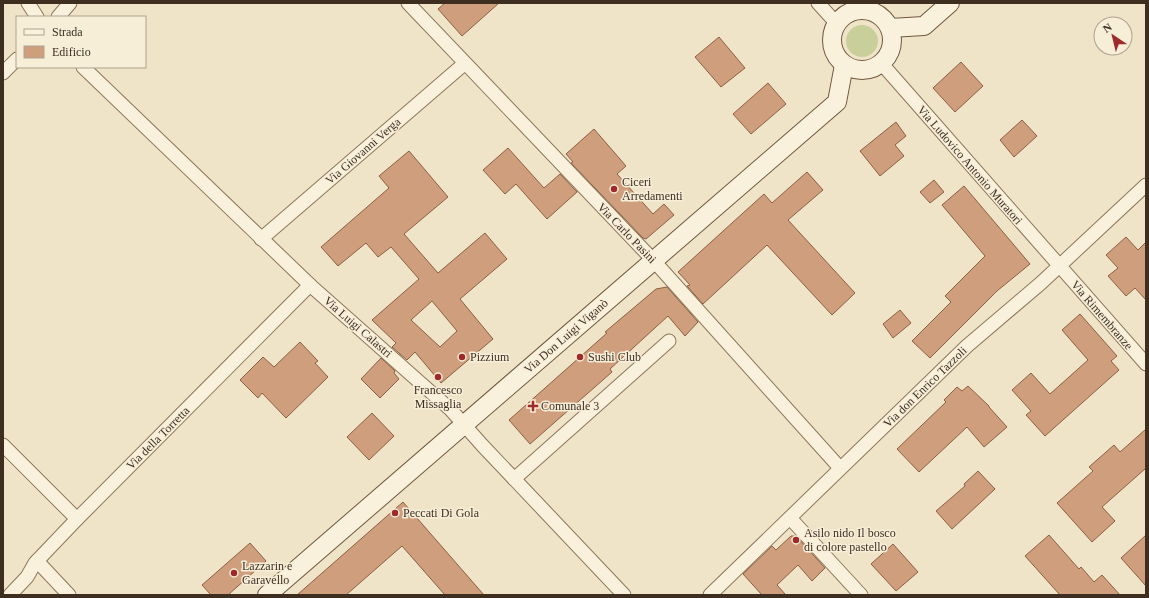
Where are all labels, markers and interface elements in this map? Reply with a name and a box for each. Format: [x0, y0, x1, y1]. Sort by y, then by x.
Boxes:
legend [16, 16, 146, 68]
north arrow [1093, 16, 1133, 56]
text: N [1101, 21, 1114, 35]
text: Strada [52, 25, 83, 39]
text: Edificio [52, 45, 91, 59]
street label: Via Ludovico Antonio Muratori [915, 103, 1026, 228]
street label: Via Giovanni Verga [323, 114, 404, 187]
place label: Ciceri Arredamenti [622, 175, 683, 203]
marker: Ciceri Arredamenti [609, 184, 619, 194]
street label: Via Carlo Pasini [595, 200, 660, 267]
street label: Via Rimembranze [1068, 278, 1136, 352]
street label: Via Luigi Calastri [321, 294, 396, 361]
street label: Via Don Luigi Viganò [521, 296, 611, 376]
street label: Via don Enrico Tazzoli [880, 343, 970, 430]
place label: Pizzium [470, 350, 510, 364]
place label: Sushi Club [588, 350, 641, 364]
marker: Pizzium [457, 352, 467, 362]
marker: Sushi Club [575, 352, 585, 362]
marker: Francesco Missaglia [433, 372, 443, 382]
place label: Francesco Missaglia [414, 383, 462, 411]
place label: Comunale 3 [541, 399, 599, 413]
marker: Comunale 3 [528, 401, 538, 411]
street label: Via della Torretta [124, 403, 193, 472]
place label: Peccati Di Gola [403, 506, 480, 520]
marker: Peccati Di Gola [390, 508, 400, 518]
place label: Asilo nido Il bosco di colore pastello [804, 526, 896, 554]
marker: Asilo nido Il bosco di colore pastello [791, 535, 801, 545]
place label: Lazzarin e Garavello [242, 559, 292, 587]
marker: Lazzarin e Garavello [229, 568, 239, 578]

